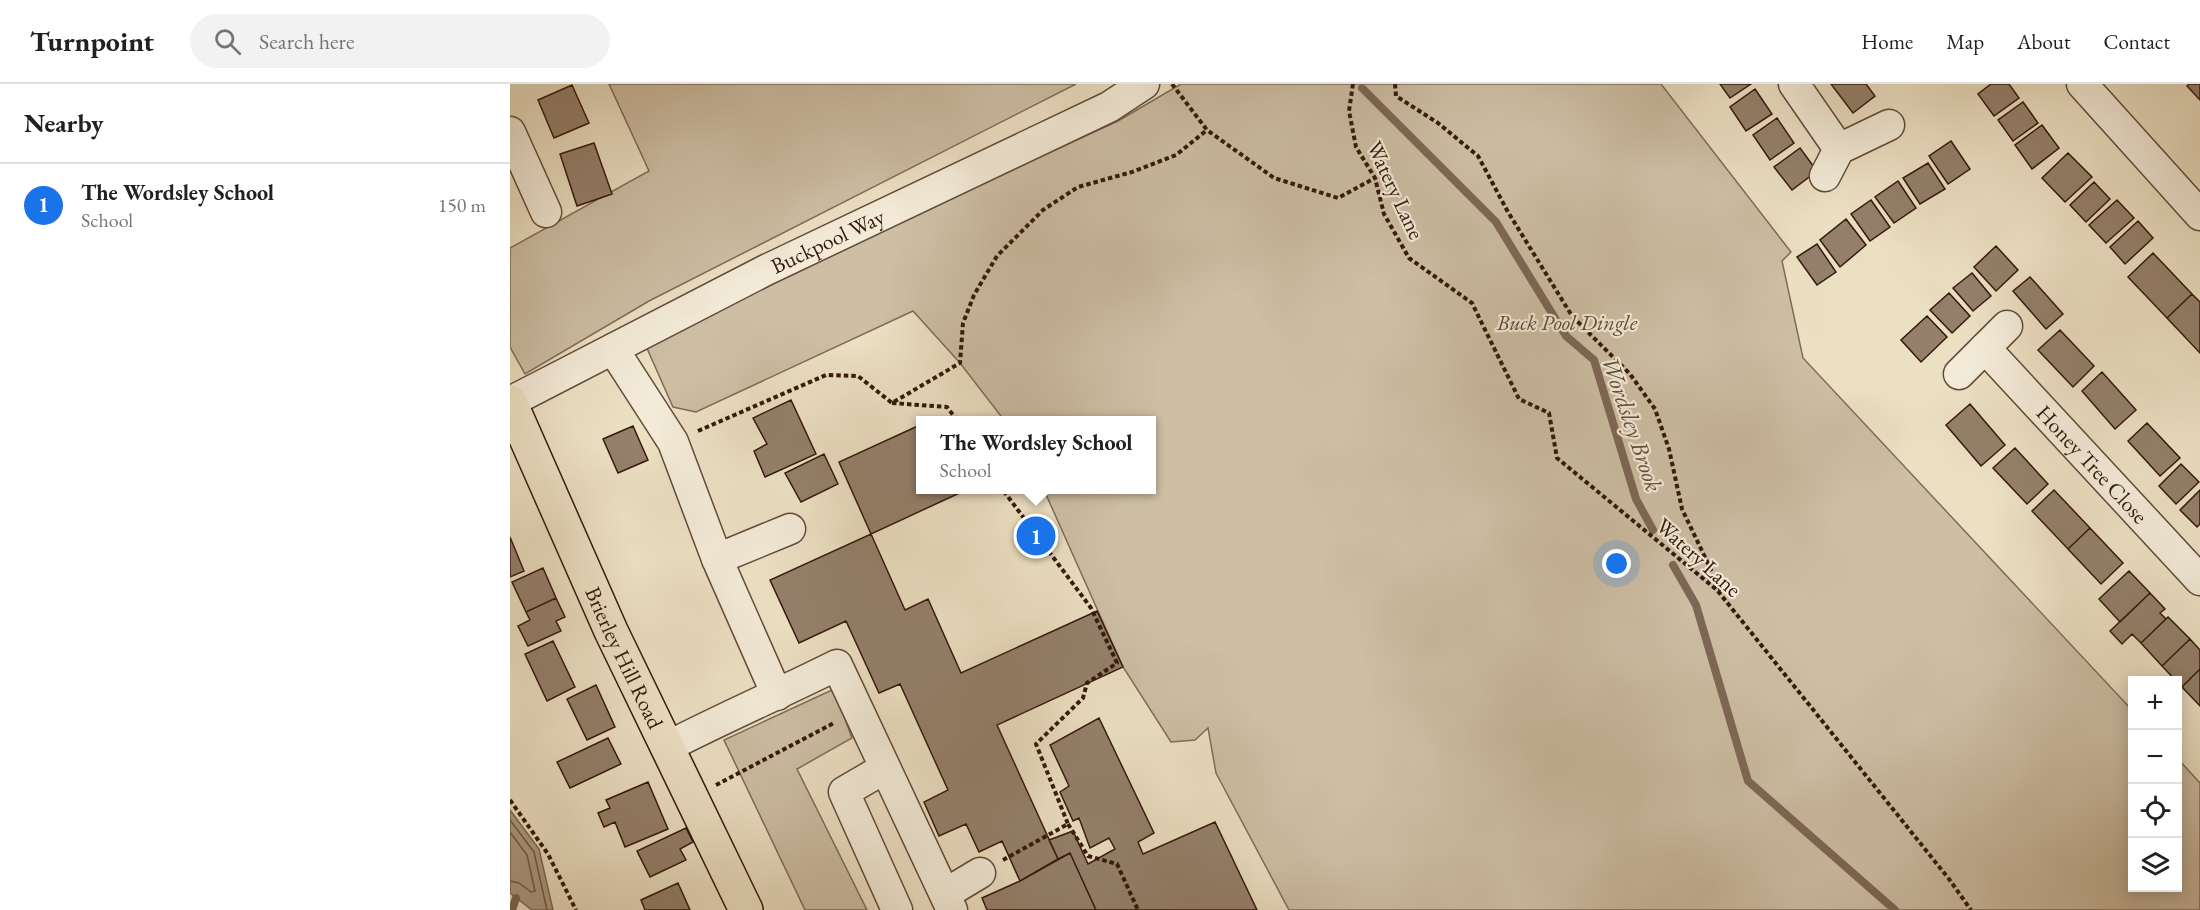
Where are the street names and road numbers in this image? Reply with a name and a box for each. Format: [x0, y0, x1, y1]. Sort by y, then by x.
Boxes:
street label: Watery Lane [1360, 136, 1431, 244]
street label: Buckpool Way [766, 202, 889, 281]
street label: Honey Tree Close [2030, 399, 2155, 530]
street label: Watery Lane [1650, 511, 1748, 604]
street label: Brierley Hill Road [578, 582, 670, 734]

